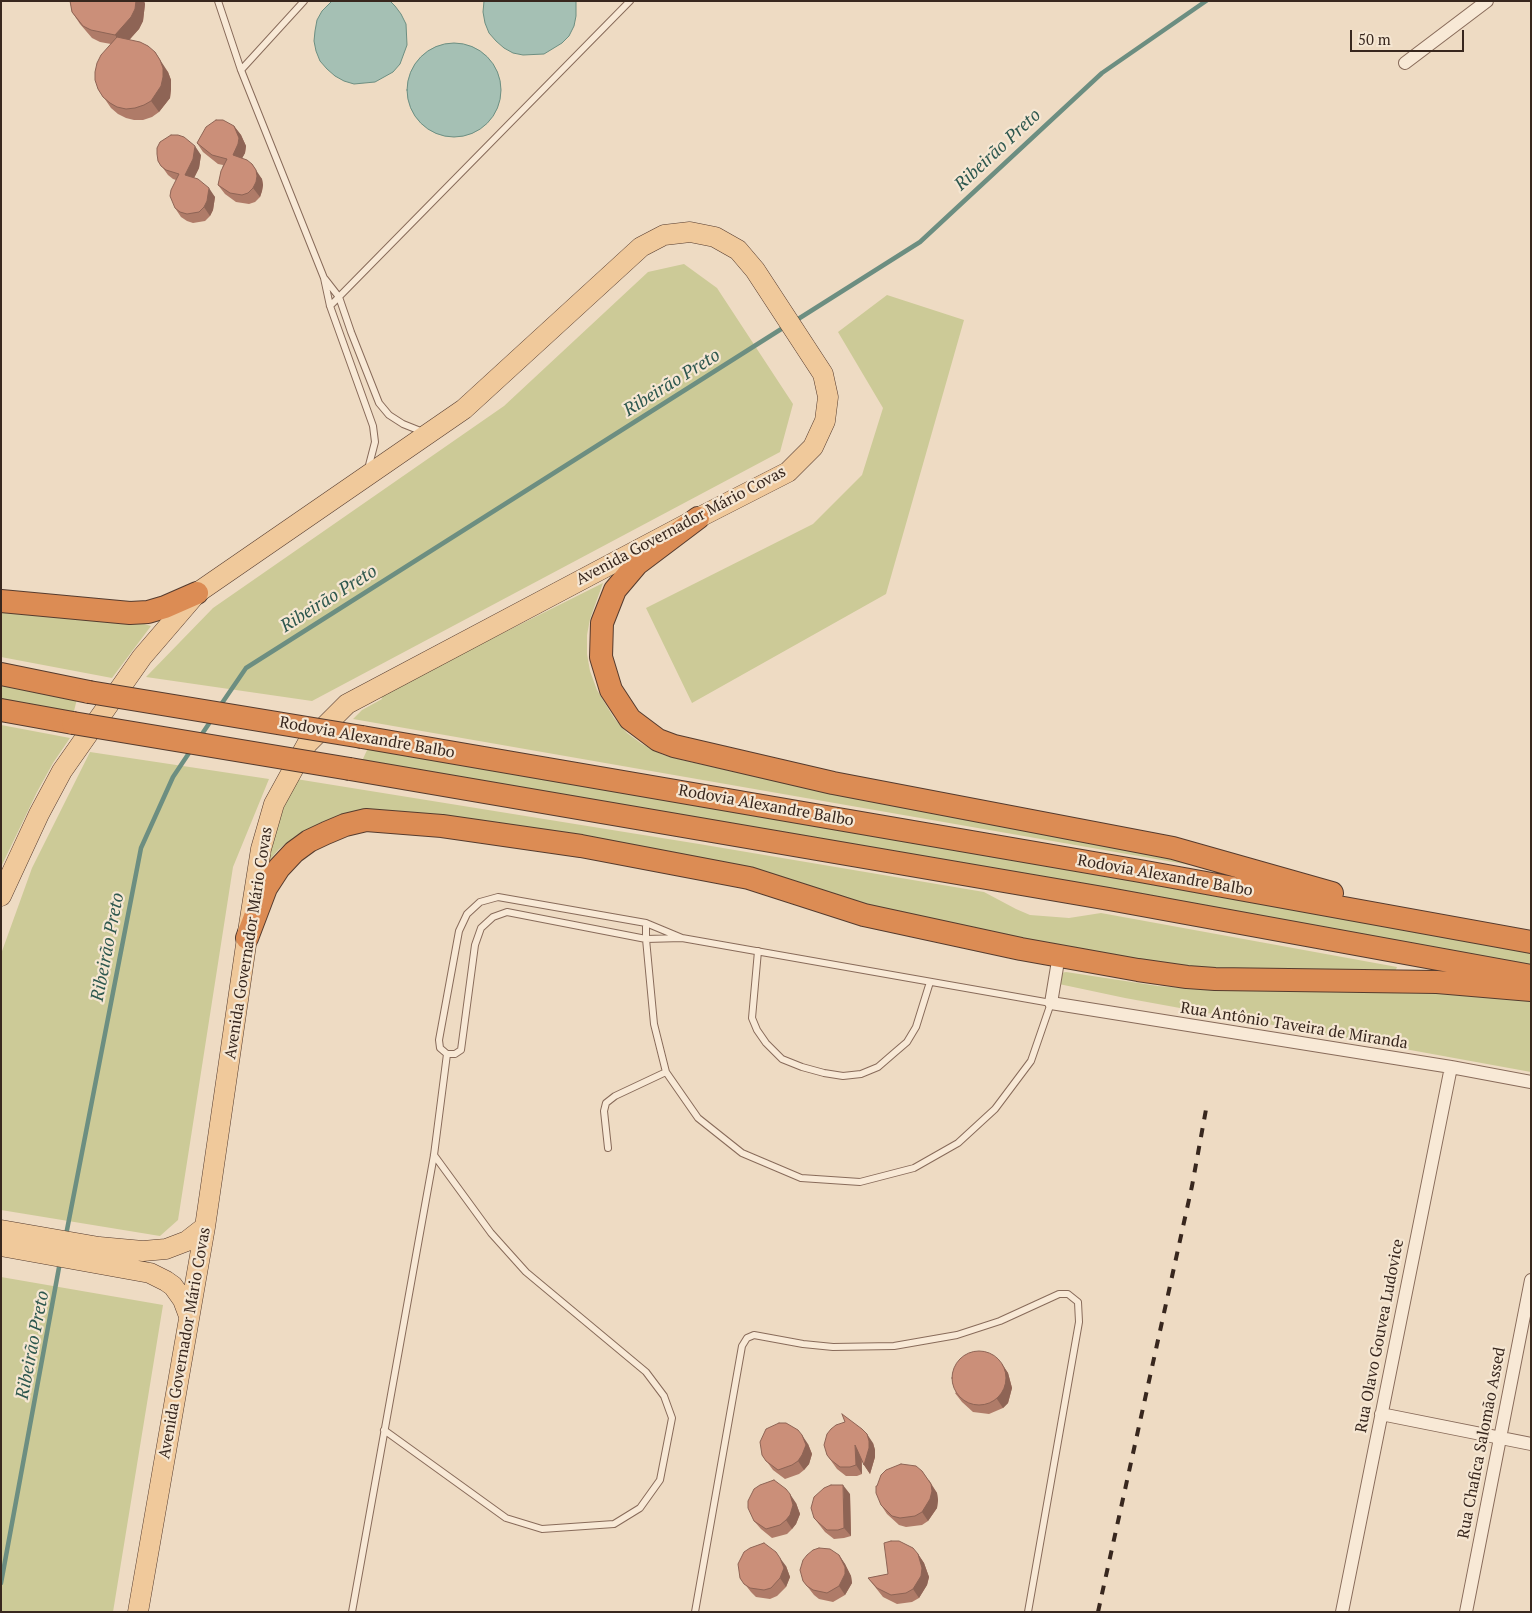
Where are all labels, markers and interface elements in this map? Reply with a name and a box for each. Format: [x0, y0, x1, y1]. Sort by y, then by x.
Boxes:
scale bar [1352, 20, 1466, 52]
text: 50 m [1358, 29, 1391, 49]
water label: Ribeirão Preto [950, 105, 1046, 195]
water label: Ribeirão Preto [620, 345, 724, 421]
street label: Avenida Governador Mário Covas [573, 462, 789, 590]
water label: Ribeirão Preto [277, 561, 381, 637]
street label: Rodovia Alexandre Balbo [278, 713, 456, 763]
street label: Rodovia Alexandre Balbo [677, 781, 855, 831]
street label: Avenida Governador Mário Covas [221, 825, 277, 1061]
street label: Rodovia Alexandre Balbo [1076, 851, 1254, 901]
water label: Ribeirão Preto [87, 891, 129, 1003]
street label: Rua Antônio Taveira de Miranda [1179, 999, 1409, 1053]
street label: Avenida Governador Mário Covas [155, 1226, 215, 1460]
street label: Rua Olavo Gouvea Ludovice [1352, 1237, 1408, 1435]
water label: Ribeirão Preto [12, 1289, 54, 1401]
street label: Rua Chafica Salomão Assed [1454, 1346, 1510, 1540]

